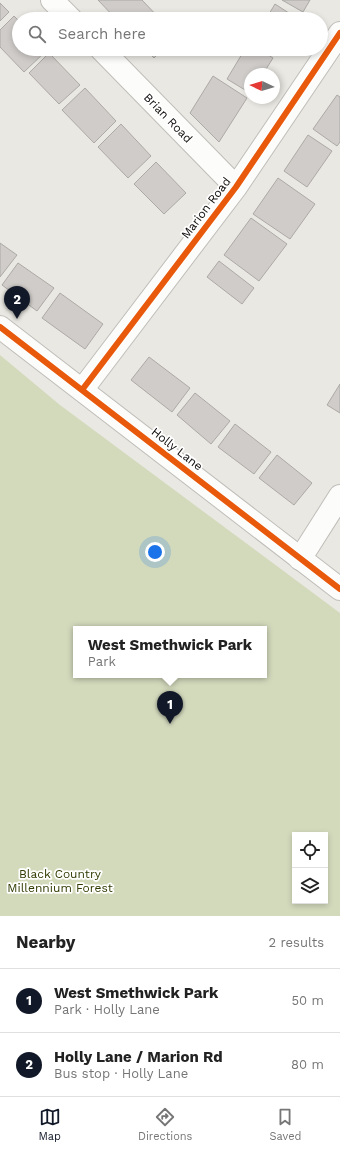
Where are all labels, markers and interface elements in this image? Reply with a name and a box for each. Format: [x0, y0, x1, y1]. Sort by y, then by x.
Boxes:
search box [12, 12, 328, 56]
icon: search [26, 23, 48, 45]
text: Search here [58, 25, 146, 43]
north arrow [244, 68, 280, 104]
street label: Brian Road [141, 90, 195, 146]
street label: Marion Road [178, 175, 234, 241]
pin: 2 [4, 286, 30, 319]
street label: Holly Lane [149, 425, 206, 473]
your location [145, 542, 165, 562]
popup [73, 626, 267, 678]
text: West Smethwick Park [88, 636, 252, 654]
text: Park [88, 654, 116, 669]
pin: 1 [157, 691, 183, 724]
map controls [292, 832, 328, 904]
button: locate [292, 832, 328, 868]
park label: Black Country Millennium Forest [7, 867, 113, 895]
button: layers [292, 868, 328, 904]
text: Nearby [16, 932, 75, 952]
text: 2 results [269, 935, 324, 950]
text: West Smethwick Park [54, 984, 218, 1002]
text: 1 [26, 993, 32, 1008]
text: 50 m [292, 993, 324, 1008]
text: Park · Holly Lane [54, 1002, 160, 1017]
text: Holly Lane / Marion Rd [54, 1048, 223, 1066]
text: 2 [25, 1057, 33, 1072]
text: 80 m [291, 1057, 324, 1072]
text: Bus stop · Holly Lane [54, 1066, 188, 1081]
tab: Map [39, 1106, 61, 1143]
tab: Directions [138, 1106, 192, 1143]
tab: Saved [269, 1106, 301, 1143]

